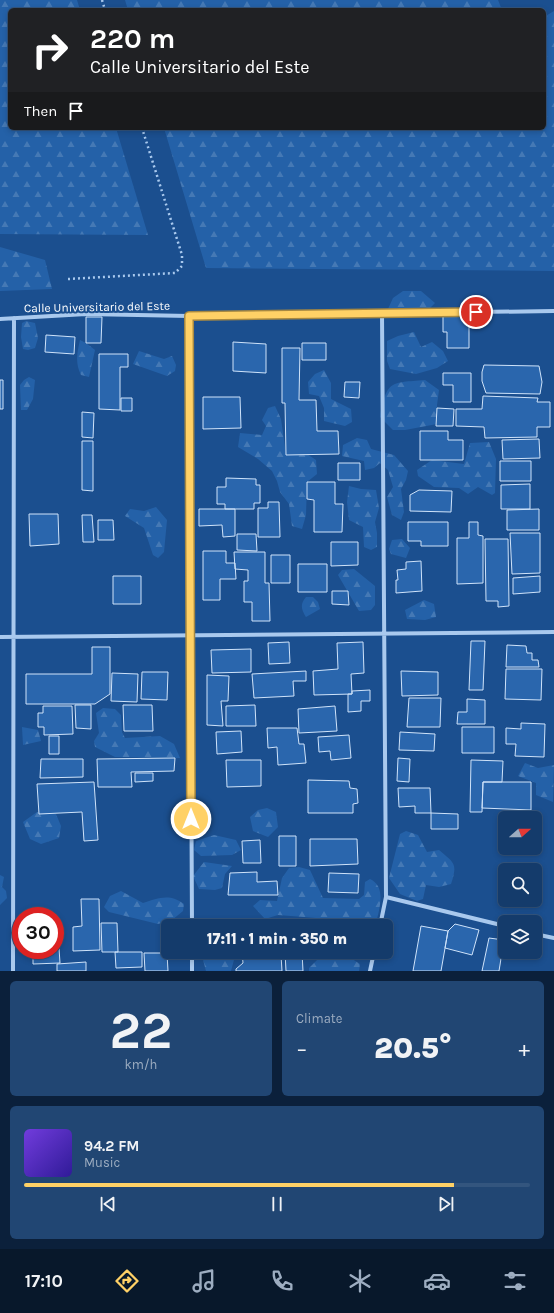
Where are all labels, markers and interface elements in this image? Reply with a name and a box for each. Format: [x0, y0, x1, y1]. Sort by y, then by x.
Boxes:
text: 220 m [90, 22, 175, 55]
icon: right [24, 24, 76, 76]
text: Calle Universitario del Este [90, 56, 310, 78]
icon: arrive [65, 100, 87, 122]
text: Then [24, 102, 57, 120]
pin [459, 295, 493, 329]
street label: Calle Universitario del Este [24, 299, 170, 315]
icon: arrive [465, 301, 487, 323]
position arrow [170, 798, 212, 840]
north arrow [498, 811, 542, 855]
map controls [498, 811, 542, 959]
button: search [498, 863, 542, 907]
speed limit sign: 30 [12, 907, 64, 959]
button: layers [498, 915, 542, 959]
text: 17:11 · 1 min · 350 m [207, 930, 347, 948]
text: 22 [110, 1000, 172, 1061]
text: Climate [296, 1011, 342, 1026]
text: 20.5° [374, 1030, 452, 1066]
text: − [296, 1036, 308, 1062]
text: + [518, 1036, 530, 1062]
text: km/h [125, 1057, 157, 1072]
text: 94.2 FM [84, 1137, 140, 1155]
text: Music [84, 1155, 120, 1170]
icon: previous [97, 1193, 119, 1215]
icon: pause [266, 1193, 288, 1215]
icon: next [435, 1193, 457, 1215]
icon: directions [113, 1267, 141, 1295]
icon: music [190, 1267, 218, 1295]
icon: phone [268, 1267, 296, 1295]
icon: climate [346, 1267, 374, 1295]
icon: car [423, 1267, 451, 1295]
icon: filters [501, 1267, 529, 1295]
text: 17:10 [25, 1270, 63, 1292]

